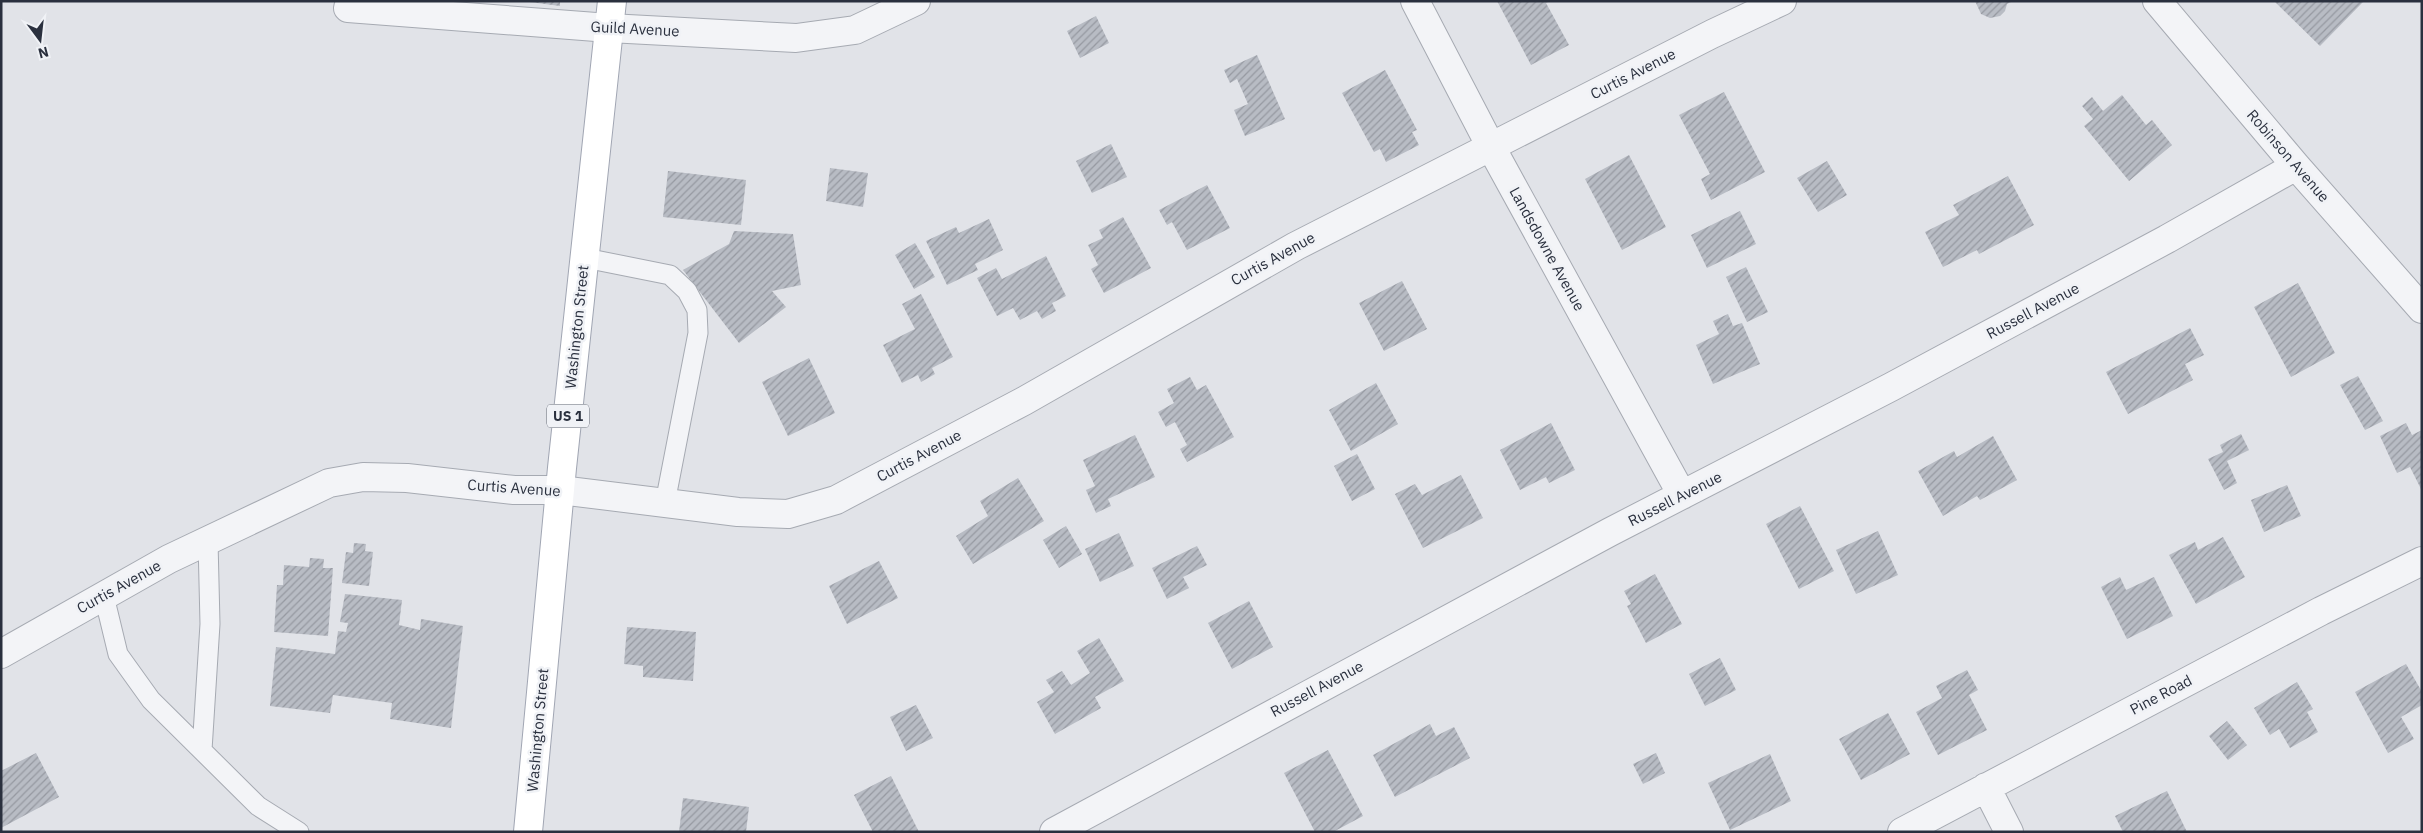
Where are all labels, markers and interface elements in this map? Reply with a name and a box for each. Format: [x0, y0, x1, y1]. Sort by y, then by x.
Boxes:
north arrow [15, 15, 65, 65]
street label: Guild Avenue [590, 17, 680, 40]
text: N [36, 43, 51, 63]
street label: Curtis Avenue [1587, 44, 1679, 103]
street label: Robinson Avenue [2243, 105, 2334, 206]
street label: Landsdowne Avenue [1505, 183, 1589, 314]
street label: Curtis Avenue [1227, 228, 1318, 290]
street label: Washington Street [561, 264, 592, 390]
street label: Russell Avenue [1983, 278, 2083, 343]
road number: US 1 [547, 404, 589, 428]
street label: Curtis Avenue [873, 425, 964, 486]
street label: Russell Avenue [1625, 467, 1725, 530]
street label: Curtis Avenue [467, 475, 561, 500]
street label: Curtis Avenue [73, 556, 164, 618]
street label: Russell Avenue [1267, 656, 1367, 721]
street label: Washington Street [523, 667, 552, 793]
street label: Pine Road [2126, 670, 2195, 719]

